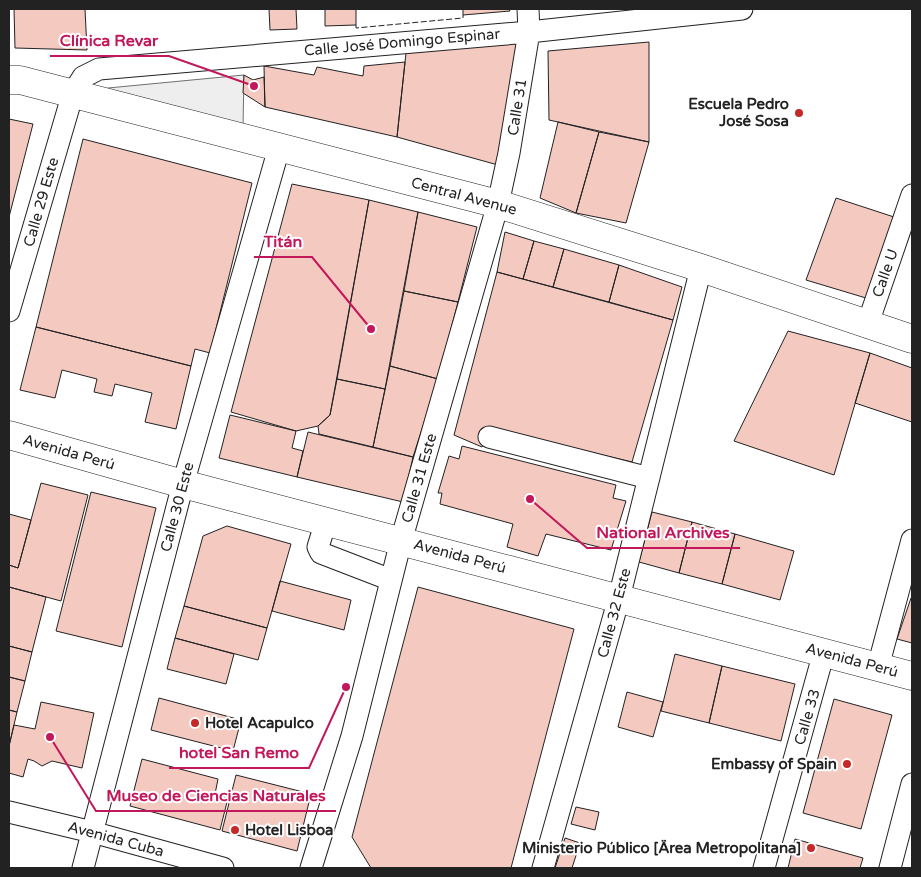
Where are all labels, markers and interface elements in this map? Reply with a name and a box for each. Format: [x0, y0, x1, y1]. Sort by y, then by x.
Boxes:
street label: Calle José Domingo Espinar [303, 24, 501, 60]
callout: Clínica Revar [50, 25, 169, 56]
text: Clínica Revar [60, 31, 159, 51]
street label: Calle 31 [504, 77, 530, 137]
place label: Escuela Pedro José Sosa [688, 95, 789, 130]
marker: Escuela Pedro José Sosa [793, 107, 805, 119]
street label: Calle 29 Este [20, 155, 62, 249]
street label: Central Avenue [409, 173, 519, 219]
callout: Titán [254, 226, 312, 257]
text: Titán [263, 232, 302, 252]
street label: Calle U [868, 246, 902, 300]
street label: Avenida Perú [21, 430, 117, 474]
street label: Calle 31 Este [398, 431, 440, 525]
street label: Calle 30 Este [156, 460, 198, 554]
callout: National Archives [587, 517, 740, 548]
text: National Archives [596, 523, 730, 543]
street label: Avenida Perú [412, 535, 508, 577]
street label: Calle 32 Este [593, 566, 635, 660]
street label: Avenida Perú [804, 639, 900, 681]
street label: Calle 33 [790, 687, 824, 747]
place label: Hotel Acapulco [205, 714, 314, 733]
marker: Hotel Acapulco [189, 717, 201, 729]
callout: hotel San Remo [169, 737, 309, 768]
text: hotel San Remo [179, 743, 299, 763]
place label: Embassy of Spain [711, 755, 837, 774]
marker: Embassy of Spain [841, 758, 853, 770]
callout: Museo de Ciencias Naturales [96, 780, 336, 811]
text: Museo de Ciencias Naturales [106, 786, 326, 806]
street label: Avenida Cuba [66, 818, 166, 860]
place label: Hotel Lisboa [245, 821, 334, 839]
marker: Hotel Lisboa [229, 824, 241, 836]
place label: Ministerio Público [Ärea Metropolitana] [522, 839, 801, 858]
marker: Ministerio Público [Ärea Metropolitana] [805, 842, 817, 854]

